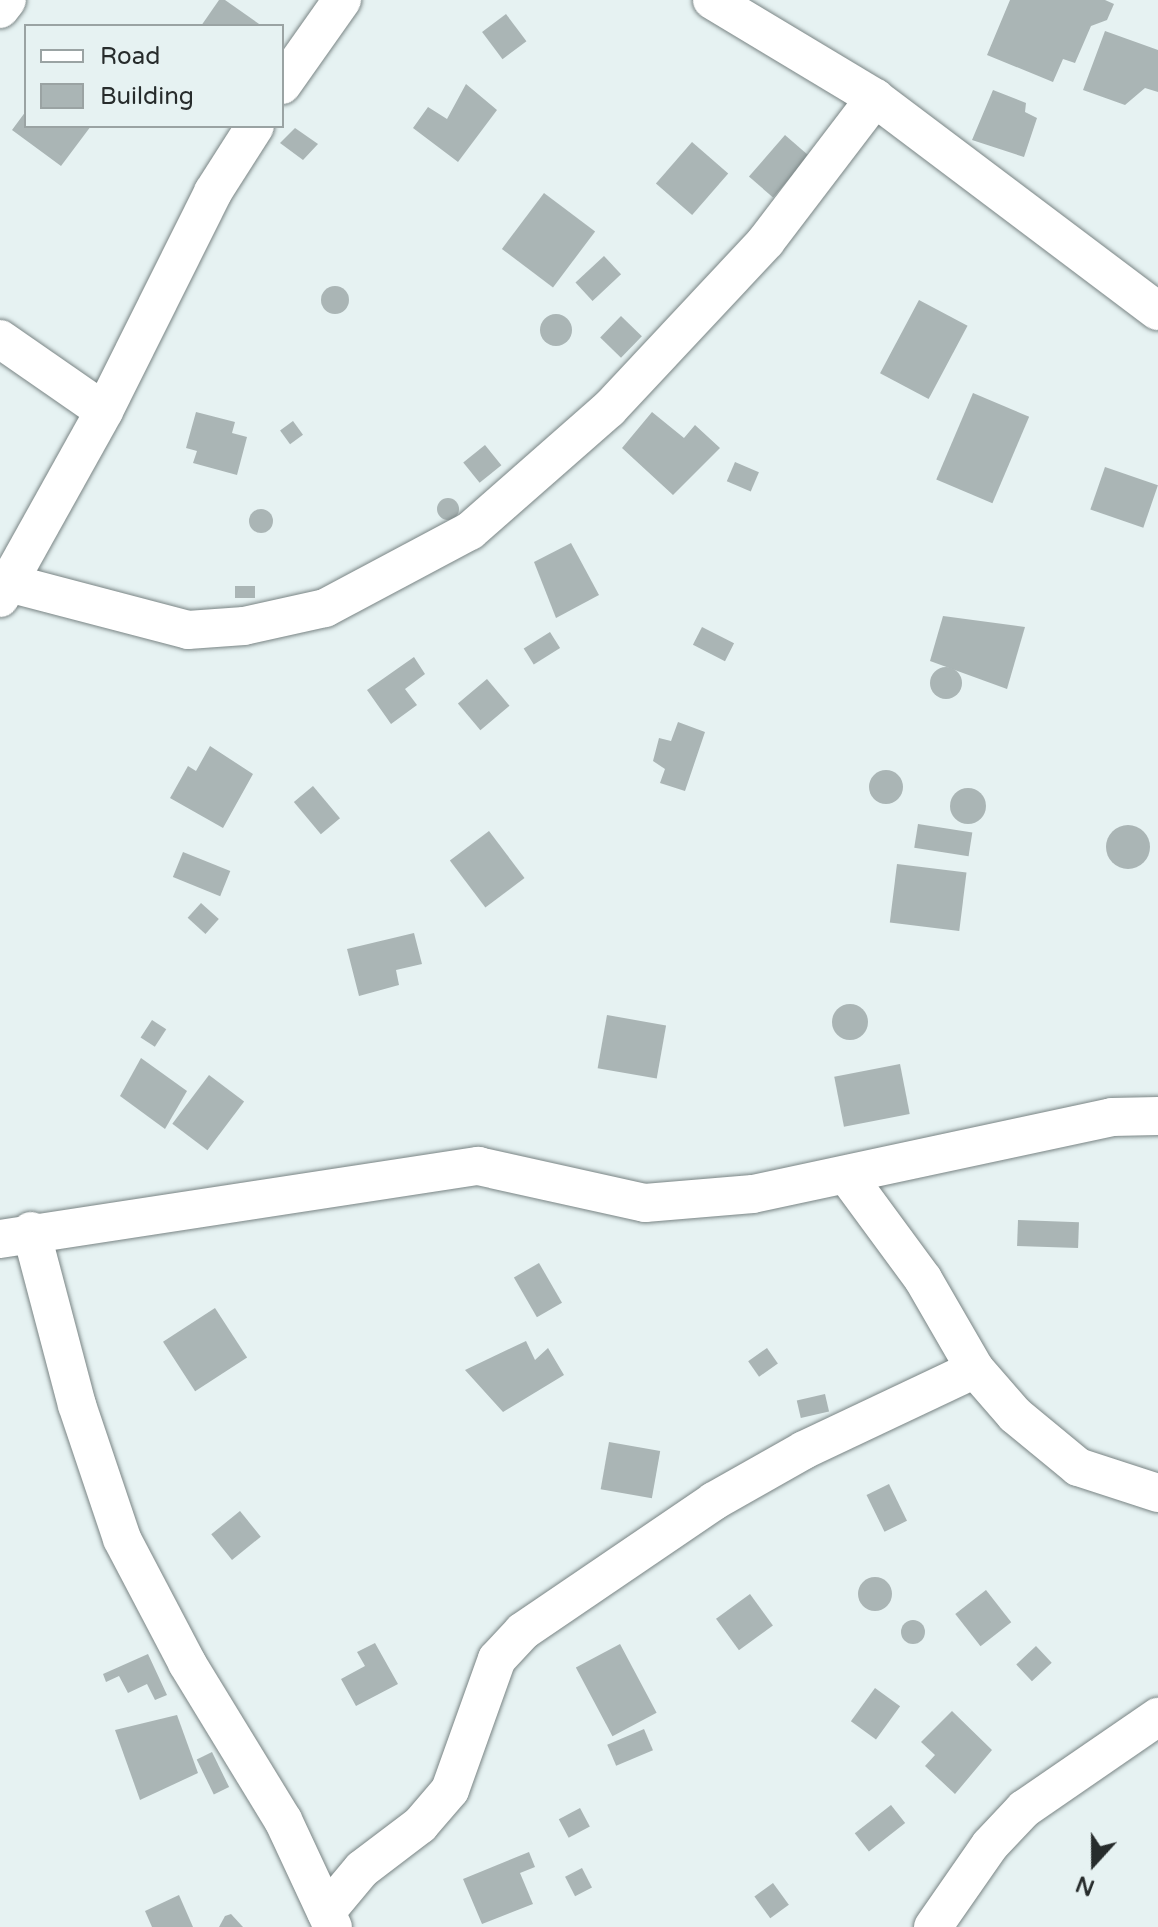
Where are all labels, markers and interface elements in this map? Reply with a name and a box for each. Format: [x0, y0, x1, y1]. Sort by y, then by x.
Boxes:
legend [24, 24, 284, 128]
text: Road [100, 42, 160, 71]
text: Building [100, 82, 194, 111]
north arrow [1054, 1823, 1134, 1903]
text: N [1072, 1870, 1098, 1901]

